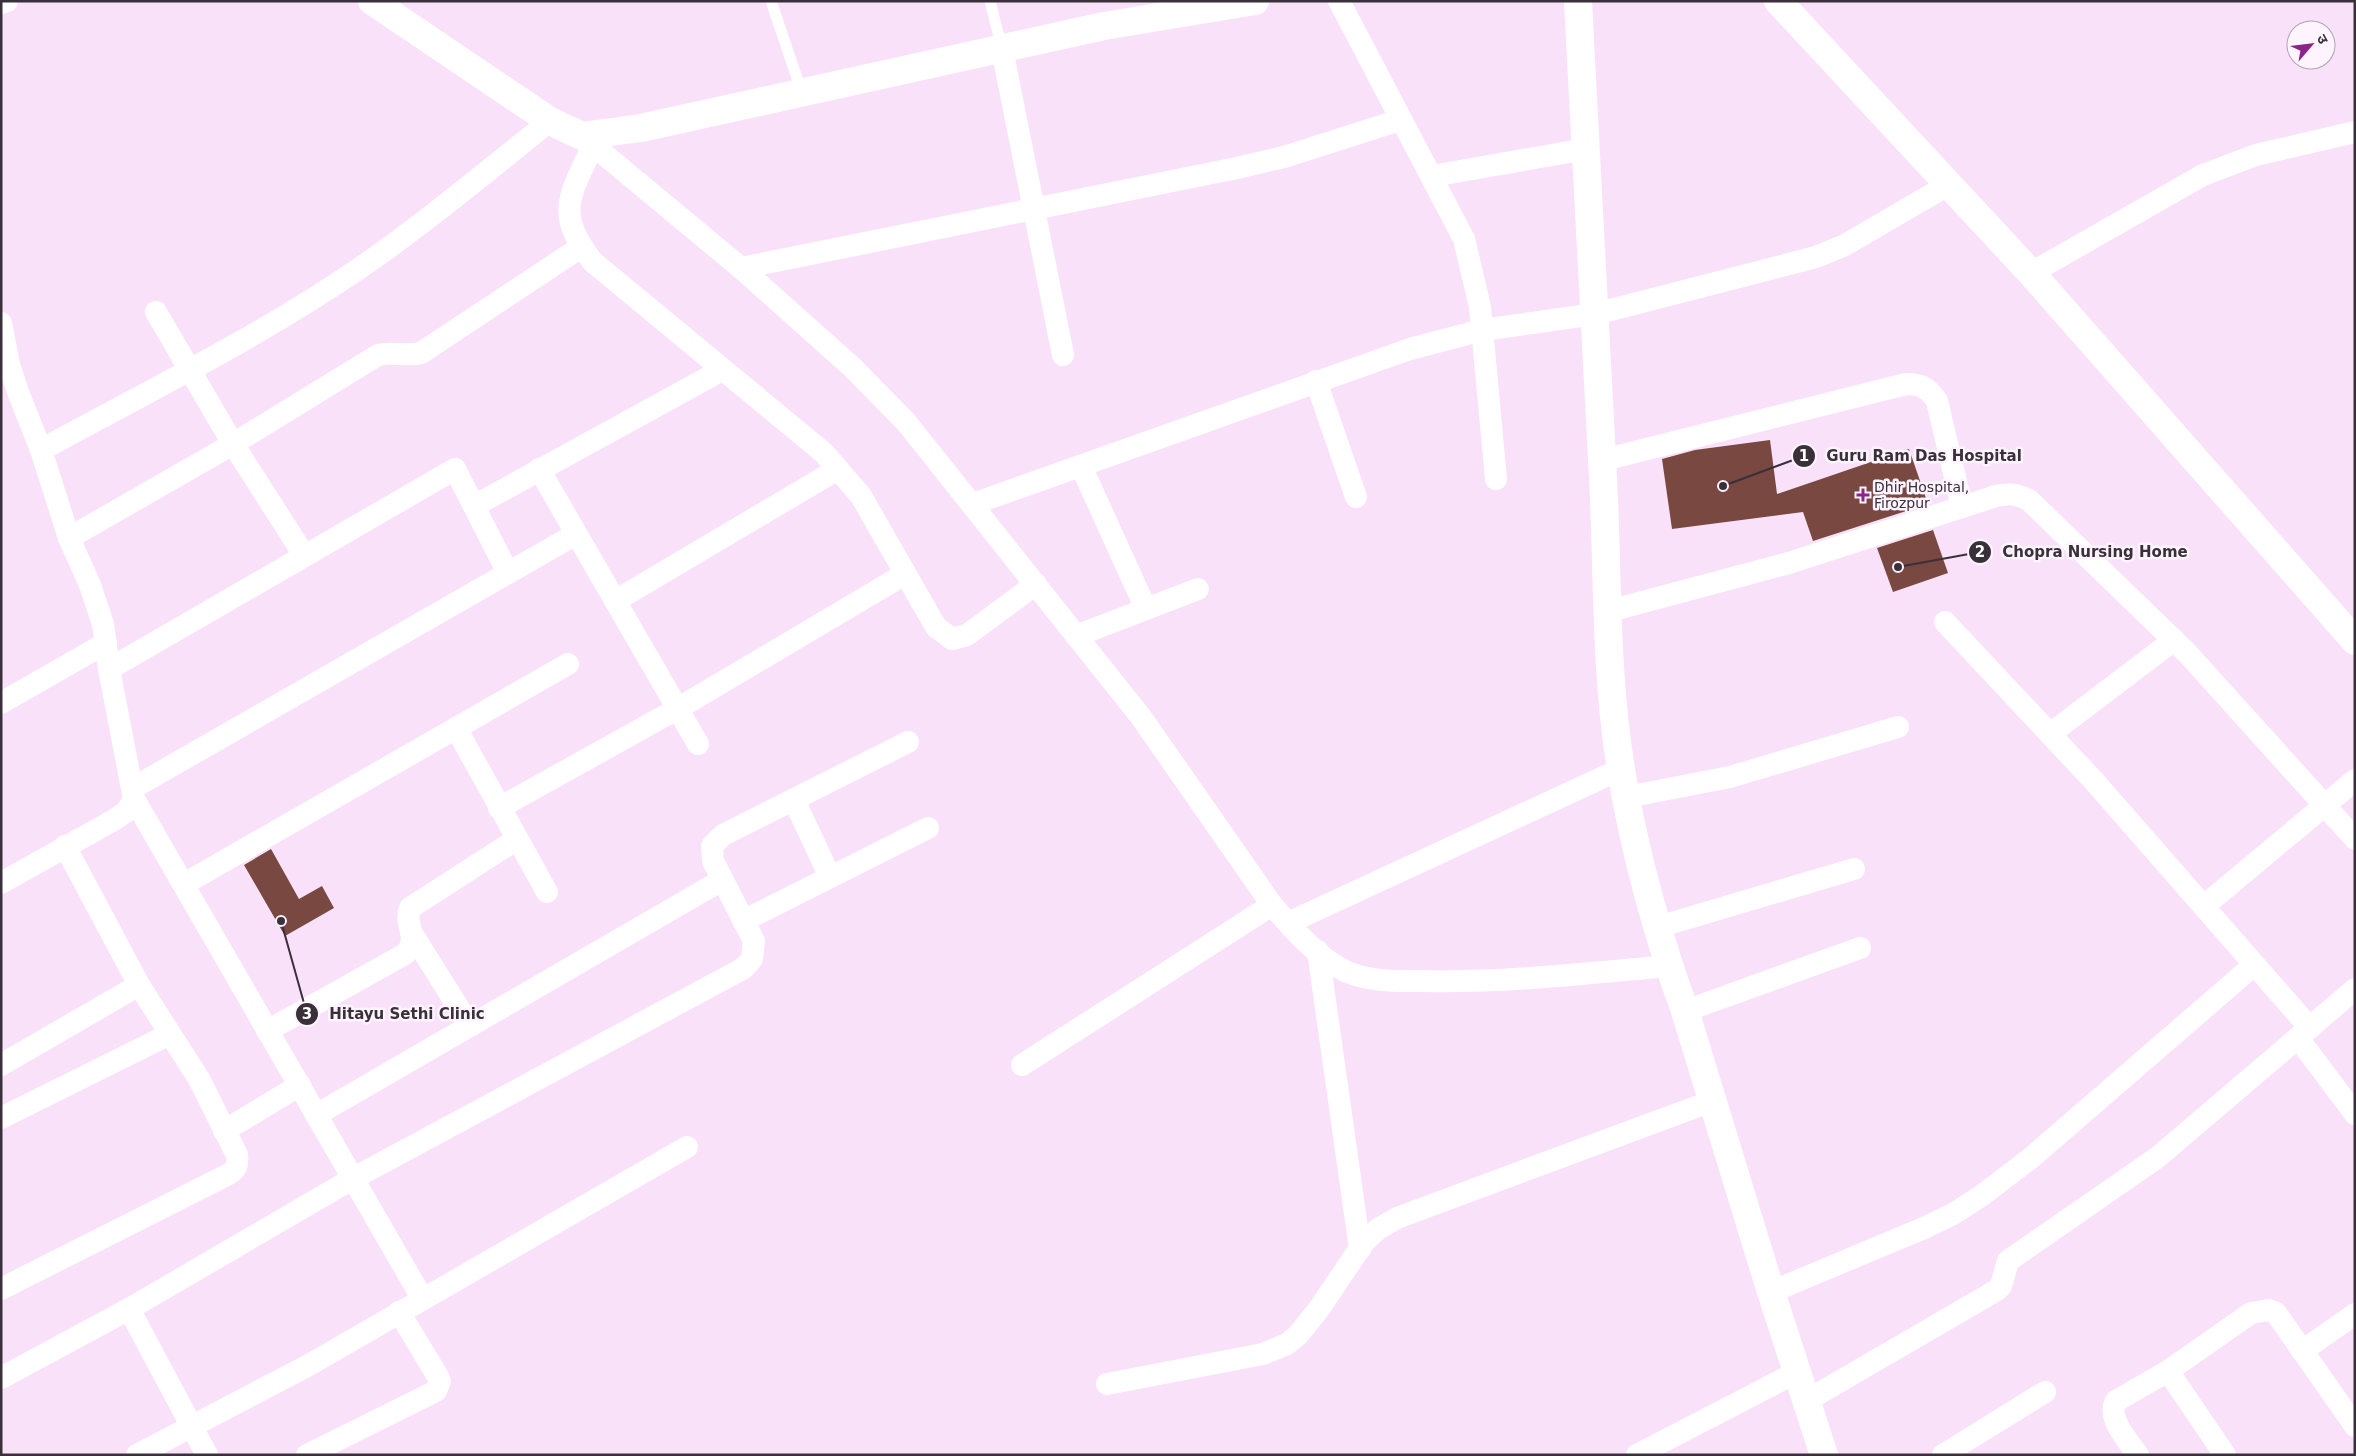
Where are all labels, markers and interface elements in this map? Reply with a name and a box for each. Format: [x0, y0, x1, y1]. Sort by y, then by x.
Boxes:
north arrow [2286, 20, 2336, 70]
text: उ [2313, 32, 2332, 47]
callout: Guru Ram Das Hospital [1791, 441, 2032, 471]
text: 1 [1799, 447, 1809, 465]
text: Guru Ram Das Hospital [1826, 447, 2022, 465]
place label: Dhir Hospital, Firozpur [1874, 479, 1969, 511]
marker: Dhir Hospital, Firozpur [1856, 488, 1870, 502]
callout: Chopra Nursing Home [1967, 537, 2197, 567]
text: 2 [1975, 543, 1985, 561]
text: Chopra Nursing Home [2002, 543, 2188, 561]
callout: Hitayu Sethi Clinic [294, 999, 495, 1029]
text: 3 [302, 1005, 312, 1023]
text: Hitayu Sethi Clinic [329, 1005, 485, 1023]

